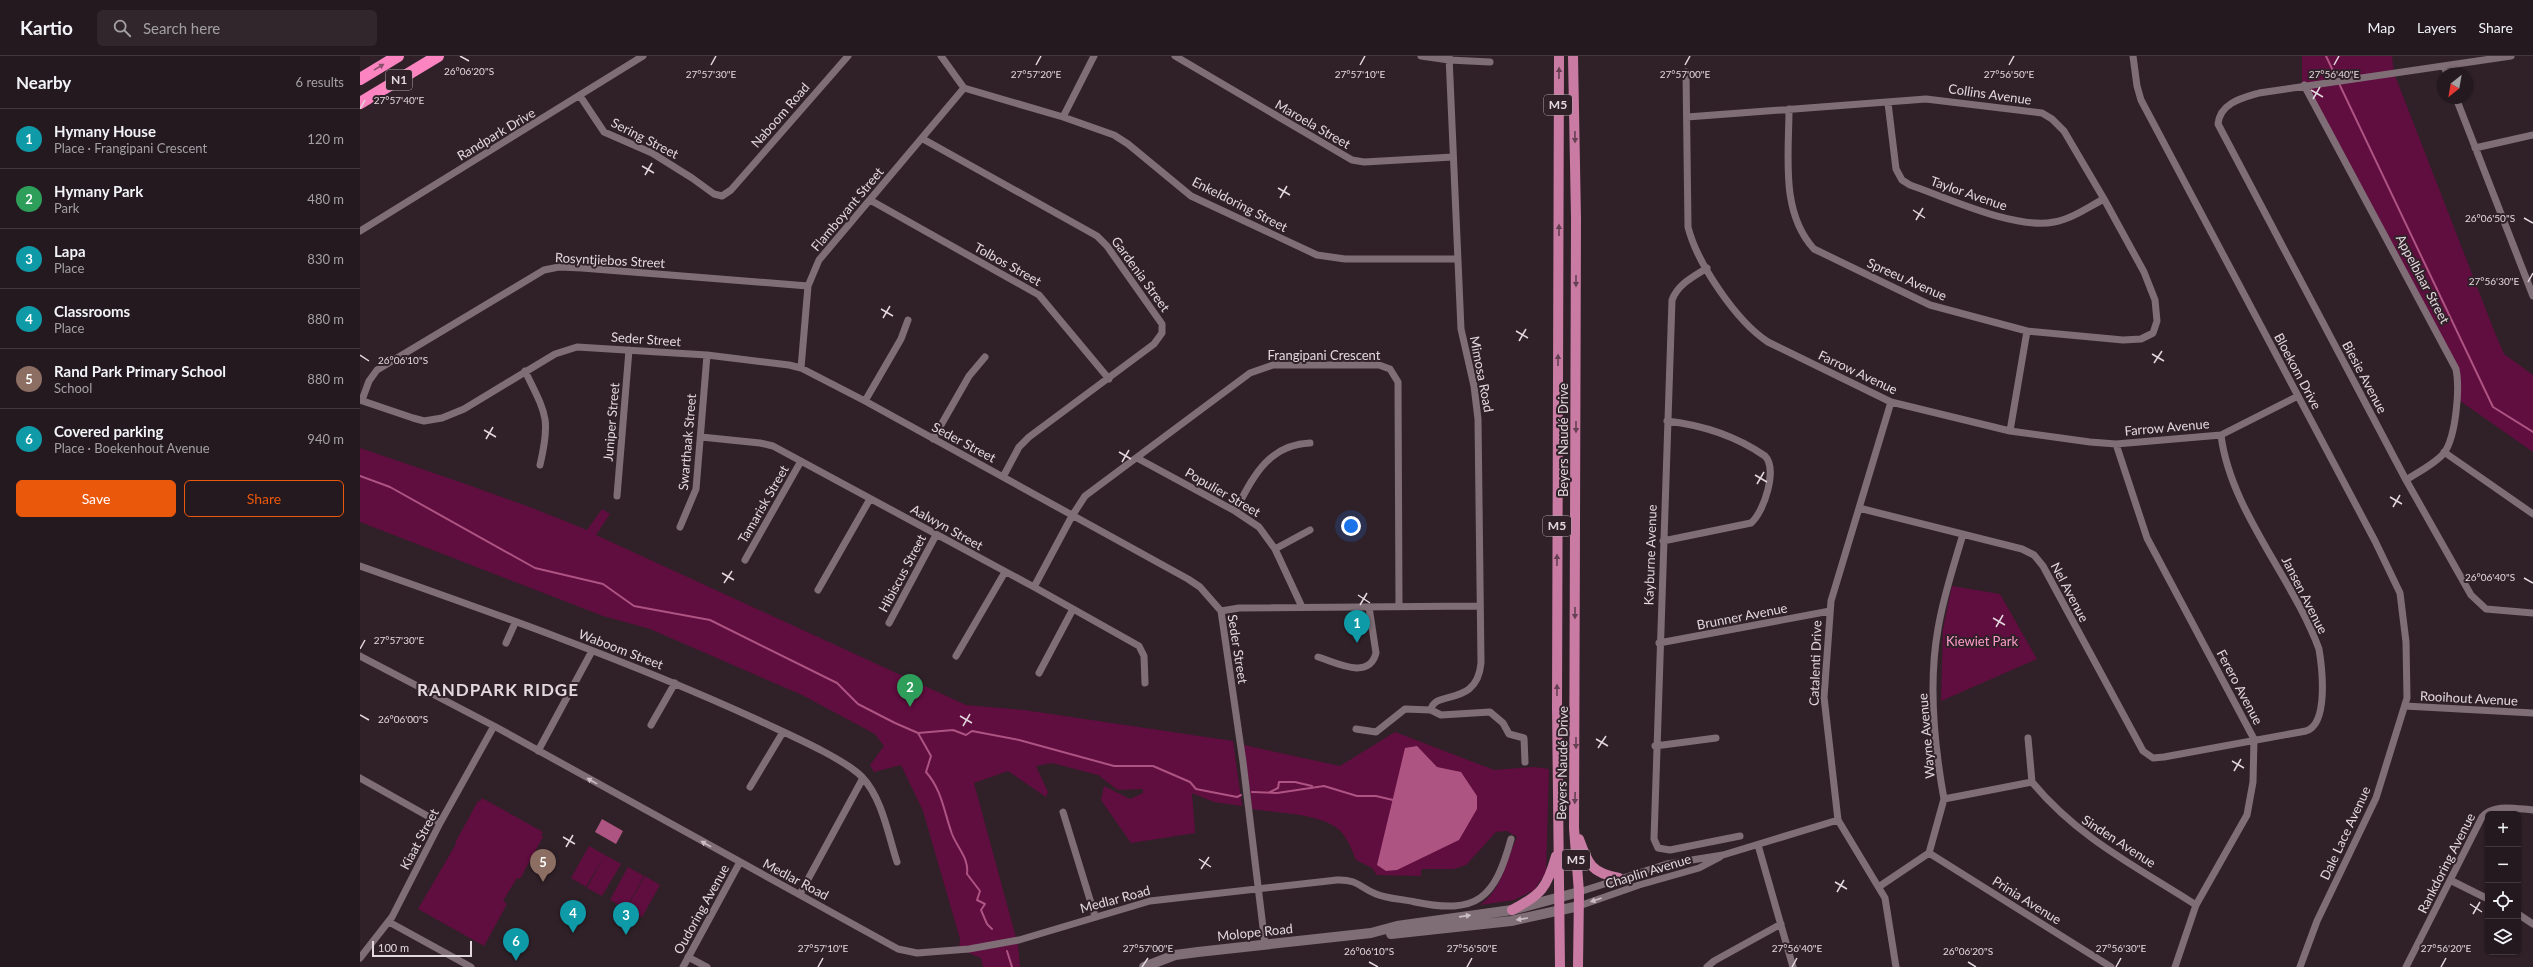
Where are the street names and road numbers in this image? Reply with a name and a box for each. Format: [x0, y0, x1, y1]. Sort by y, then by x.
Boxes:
road number: N1 [386, 70, 412, 90]
street label: Naboom Road [747, 79, 813, 151]
street label: Collins Avenue [1947, 80, 2033, 108]
road number: M5 [1544, 95, 1572, 115]
street label: Maroela Street [1273, 96, 1354, 152]
street label: Randpark Drive [454, 104, 538, 164]
street label: Sering Street [609, 114, 682, 162]
street label: Flamboyant Street [807, 164, 887, 254]
street label: Taylor Avenue [1929, 172, 2010, 214]
street label: Enkeldoring Street [1190, 173, 1291, 235]
street label: Appelblaar Street [2393, 232, 2453, 327]
street label: Gardenia Street [1108, 233, 1174, 315]
street label: Tolbos Street [972, 239, 1045, 289]
street label: Rosyntjiebos Street [555, 249, 666, 271]
street label: Spreeu Avenue [1865, 254, 1949, 304]
street label: Seder Street [611, 329, 682, 349]
street label: Bloekom Drive [2271, 330, 2325, 412]
street label: Mimosa Road [1467, 334, 1497, 414]
street label: Biesie Avenue [2339, 338, 2391, 416]
street label: Frangipani Crescent [1268, 347, 1381, 363]
street label: Farrow Avenue [1816, 347, 1900, 397]
street label: Juniper Street [600, 382, 622, 462]
street label: Beyers Naudé Drive [1555, 383, 1571, 497]
street label: Swarthaak Street [675, 393, 699, 491]
street label: Farrow Avenue [2124, 415, 2210, 439]
street label: Seder Street [929, 418, 999, 466]
street label: Tamarisk Street [734, 462, 792, 546]
street label: Populier Street [1182, 464, 1264, 520]
street label: Aalwyn Street [908, 501, 986, 554]
street label: Kayburne Avenue [1640, 504, 1660, 606]
road number: M5 [1543, 516, 1571, 536]
street label: Hibiscus Street [875, 531, 929, 615]
street label: Jansen Avenue [2279, 554, 2331, 636]
street label: Nel Avenue [2048, 559, 2093, 625]
street label: Brunner Avenue [1695, 599, 1789, 633]
street label: Seder Street [1225, 613, 1251, 685]
street label: Catalenti Drive [1806, 620, 1824, 706]
street label: Waboom Street [576, 625, 666, 673]
street label: Ferero Avenue [2214, 647, 2267, 727]
street label: Rooihout Avenue [2420, 687, 2519, 709]
street label: Wayne Avenue [1914, 692, 1938, 779]
street label: Beyers Naudé Drive [1553, 706, 1571, 820]
street label: Dale Lace Avenue [2316, 784, 2374, 882]
street label: Kiaat Street [396, 805, 442, 872]
street label: Rankdoring Avenue [2414, 810, 2478, 916]
street label: Sinden Avenue [2079, 811, 2159, 871]
road number: M5 [1562, 850, 1590, 870]
street label: Chaplin Avenue [1603, 850, 1693, 892]
street label: Medlar Road [760, 855, 832, 903]
street label: Oudoring Avenue [670, 861, 732, 957]
street label: Prinia Avenue [1990, 872, 2065, 928]
street label: Medlar Road [1078, 882, 1152, 916]
street label: Molope Road [1216, 920, 1294, 944]

